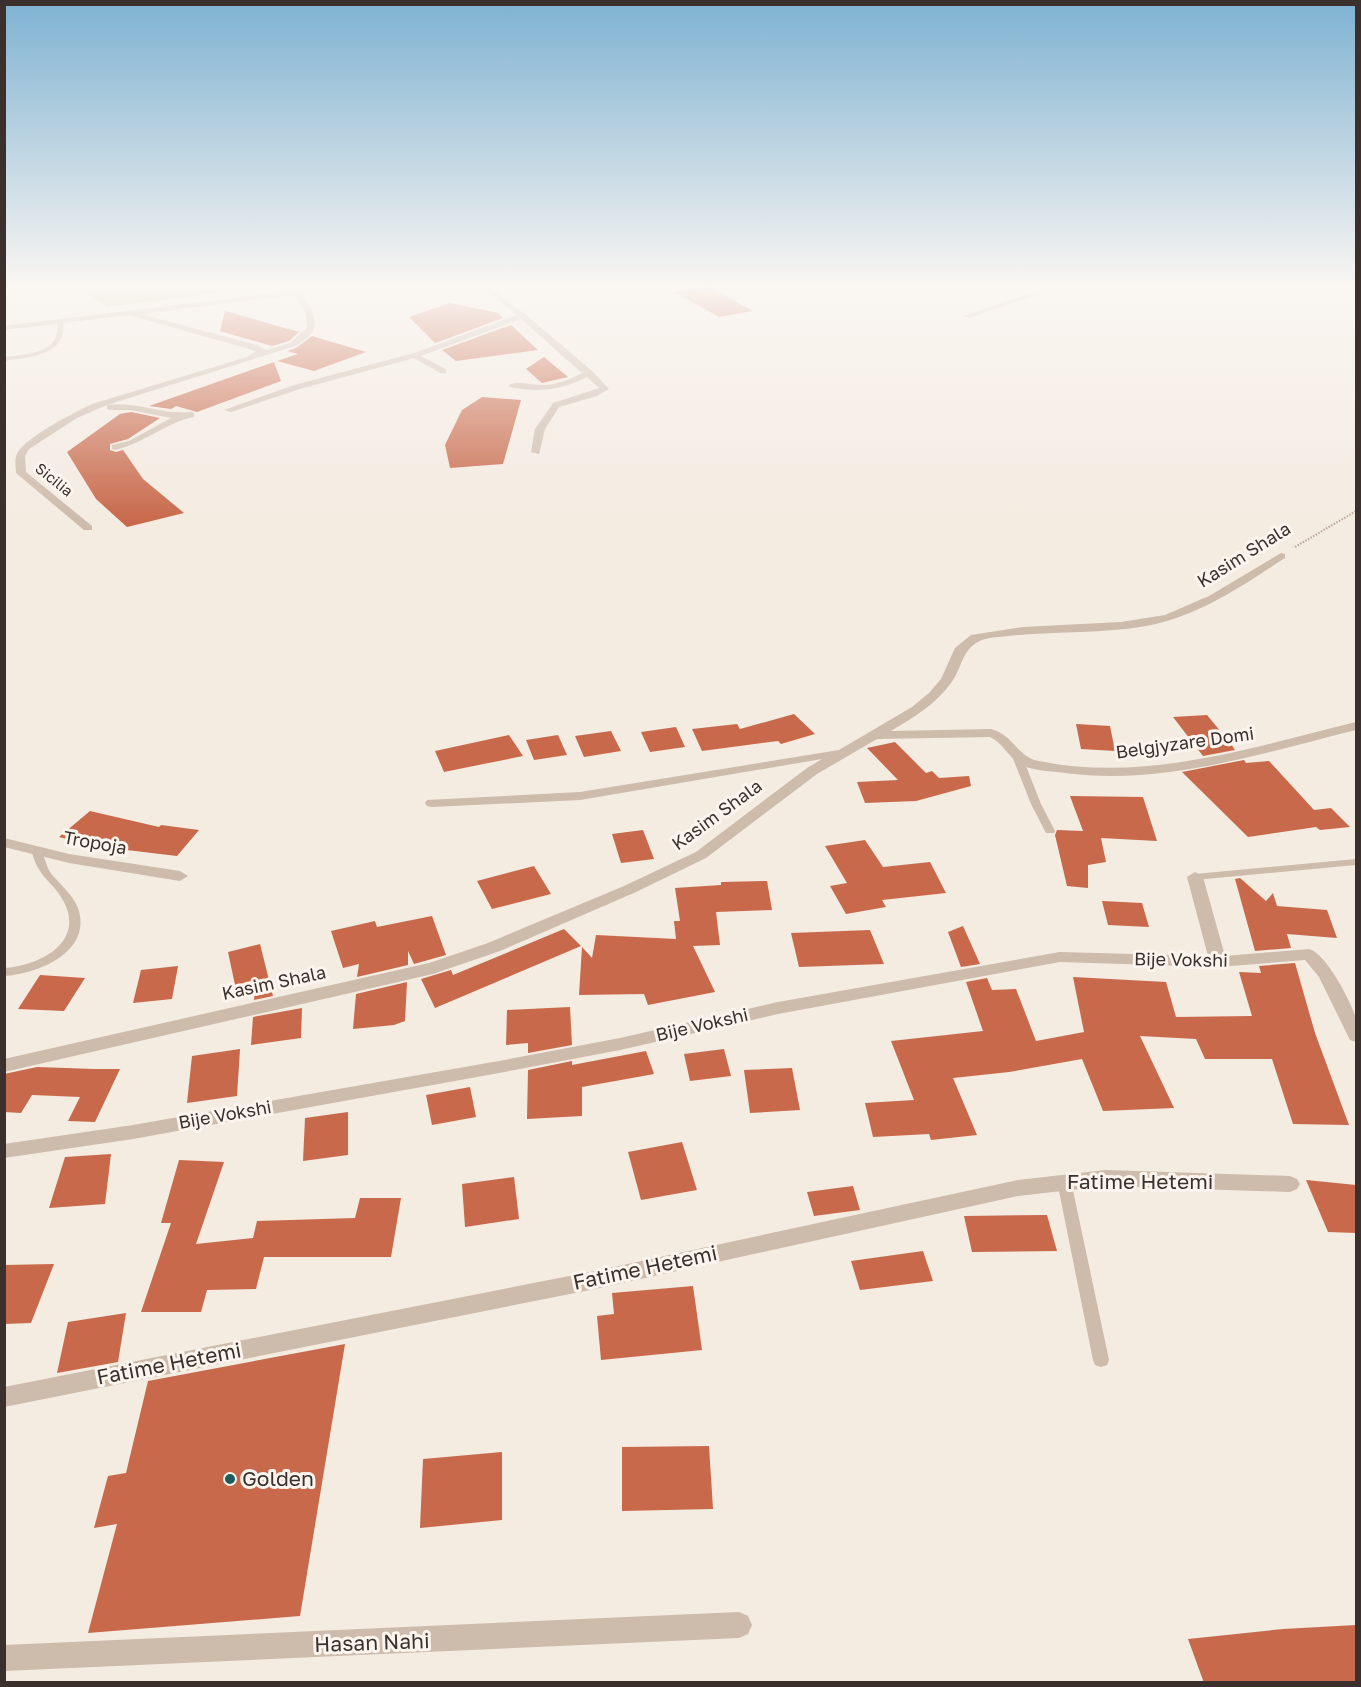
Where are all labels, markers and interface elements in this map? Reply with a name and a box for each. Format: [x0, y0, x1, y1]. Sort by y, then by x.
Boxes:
street label: Sicilia [32, 459, 77, 500]
street label: Kasim Shala [1193, 517, 1294, 592]
street label: Belgjyzare Domi [1114, 721, 1255, 763]
street label: Kasim Shala [667, 774, 766, 854]
street label: Tropoja [62, 826, 129, 858]
street label: Bije Vokshi [1134, 947, 1228, 971]
street label: Kasim Shala [220, 960, 328, 1004]
street label: Bije Vokshi [653, 1003, 750, 1045]
street label: Bije Vokshi [177, 1095, 273, 1133]
street label: Fatime Hetemi [1067, 1168, 1213, 1194]
street label: Fatime Hetemi [570, 1239, 719, 1295]
street label: Fatime Hetemi [94, 1336, 243, 1390]
place label: Golden [242, 1465, 314, 1491]
marker: Golden [223, 1472, 237, 1486]
street label: Hasan Nahi [314, 1627, 430, 1657]

